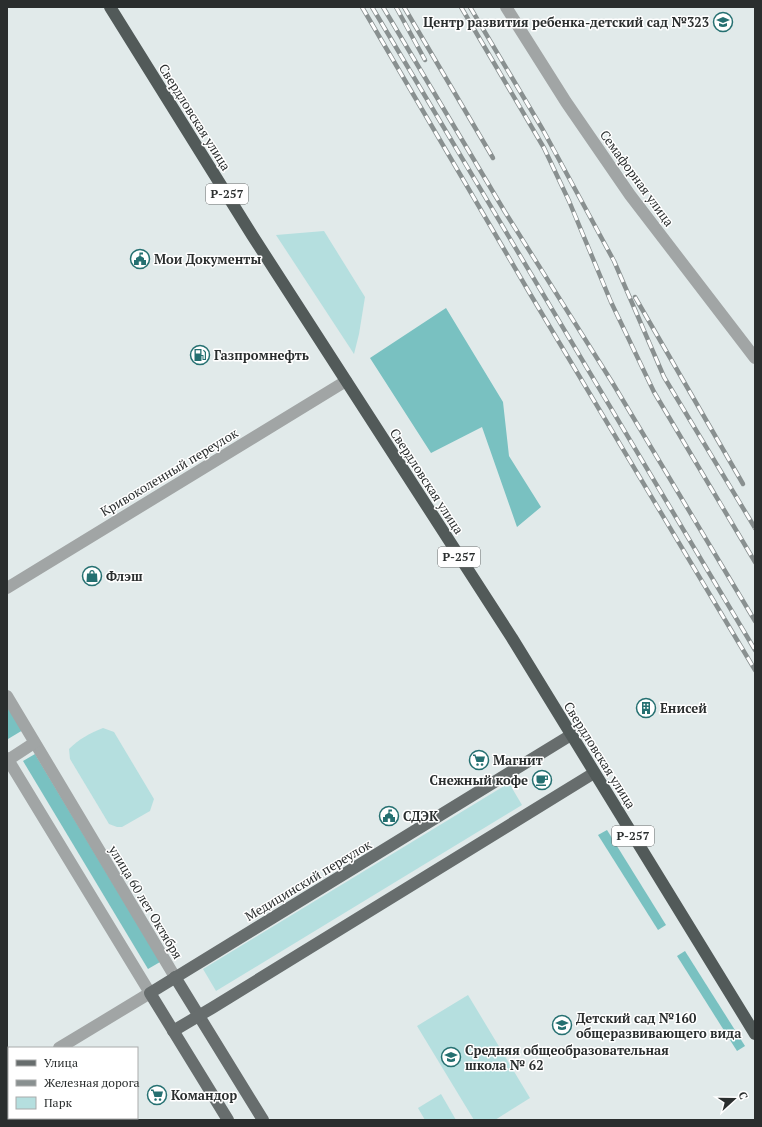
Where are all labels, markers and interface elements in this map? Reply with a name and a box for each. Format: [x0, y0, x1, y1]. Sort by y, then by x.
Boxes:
school or university icon: Центр развития ребенка-детский сад №323 [712, 11, 734, 33]
place label: Центр развития ребенка-детский сад №323 [423, 13, 709, 31]
street label: Свердловская улица [155, 60, 235, 174]
street label: Семафорная улица [596, 126, 678, 230]
road number: Р-257 [206, 184, 248, 204]
public building icon: Мои Документы [129, 248, 151, 270]
place label: Мои Документы [154, 250, 261, 268]
fuel station icon: Газпромнефть [189, 344, 211, 366]
place label: Газпромнефть [214, 346, 309, 364]
street label: Кривоколенный переулок [97, 423, 242, 520]
street label: Свердловская улица [386, 425, 468, 538]
road number: Р-257 [438, 547, 480, 567]
shop icon: Флэш [81, 565, 103, 587]
place label: Флэш [106, 567, 143, 585]
building icon: Енисей [635, 697, 657, 719]
street label: Свердловская улица [560, 698, 640, 812]
place label: Енисей [660, 699, 707, 717]
supermarket icon: Магнит [468, 749, 490, 771]
place label: Магнит [493, 751, 543, 769]
cafe icon: Снежный кофе [531, 769, 553, 791]
place label: Снежный кофе [430, 771, 528, 789]
public building icon: СДЭК [378, 805, 400, 827]
place label: СДЭК [403, 807, 439, 825]
road number: Р-257 [612, 826, 654, 846]
street label: Медицинский переулок [241, 835, 375, 925]
street label: улица 60 лет Октября [104, 841, 187, 962]
place label: Детский сад №160 общеразвивающего вида [576, 1009, 742, 1042]
school or university icon: Детский сад №160 общеразвивающего вида [551, 1014, 573, 1036]
place label: Средняя общеобразовательная школа № 62 [465, 1041, 669, 1074]
school or university icon: Средняя общеобразовательная школа № 62 [440, 1046, 462, 1068]
legend [8, 1047, 138, 1119]
text: Улица [44, 1055, 78, 1070]
text: Железная дорога [44, 1075, 140, 1090]
north arrow [714, 1079, 754, 1119]
supermarket icon: Командор [146, 1084, 168, 1106]
place label: Командор [171, 1086, 237, 1104]
text: С [736, 1090, 751, 1101]
text: Парк [44, 1095, 72, 1110]

